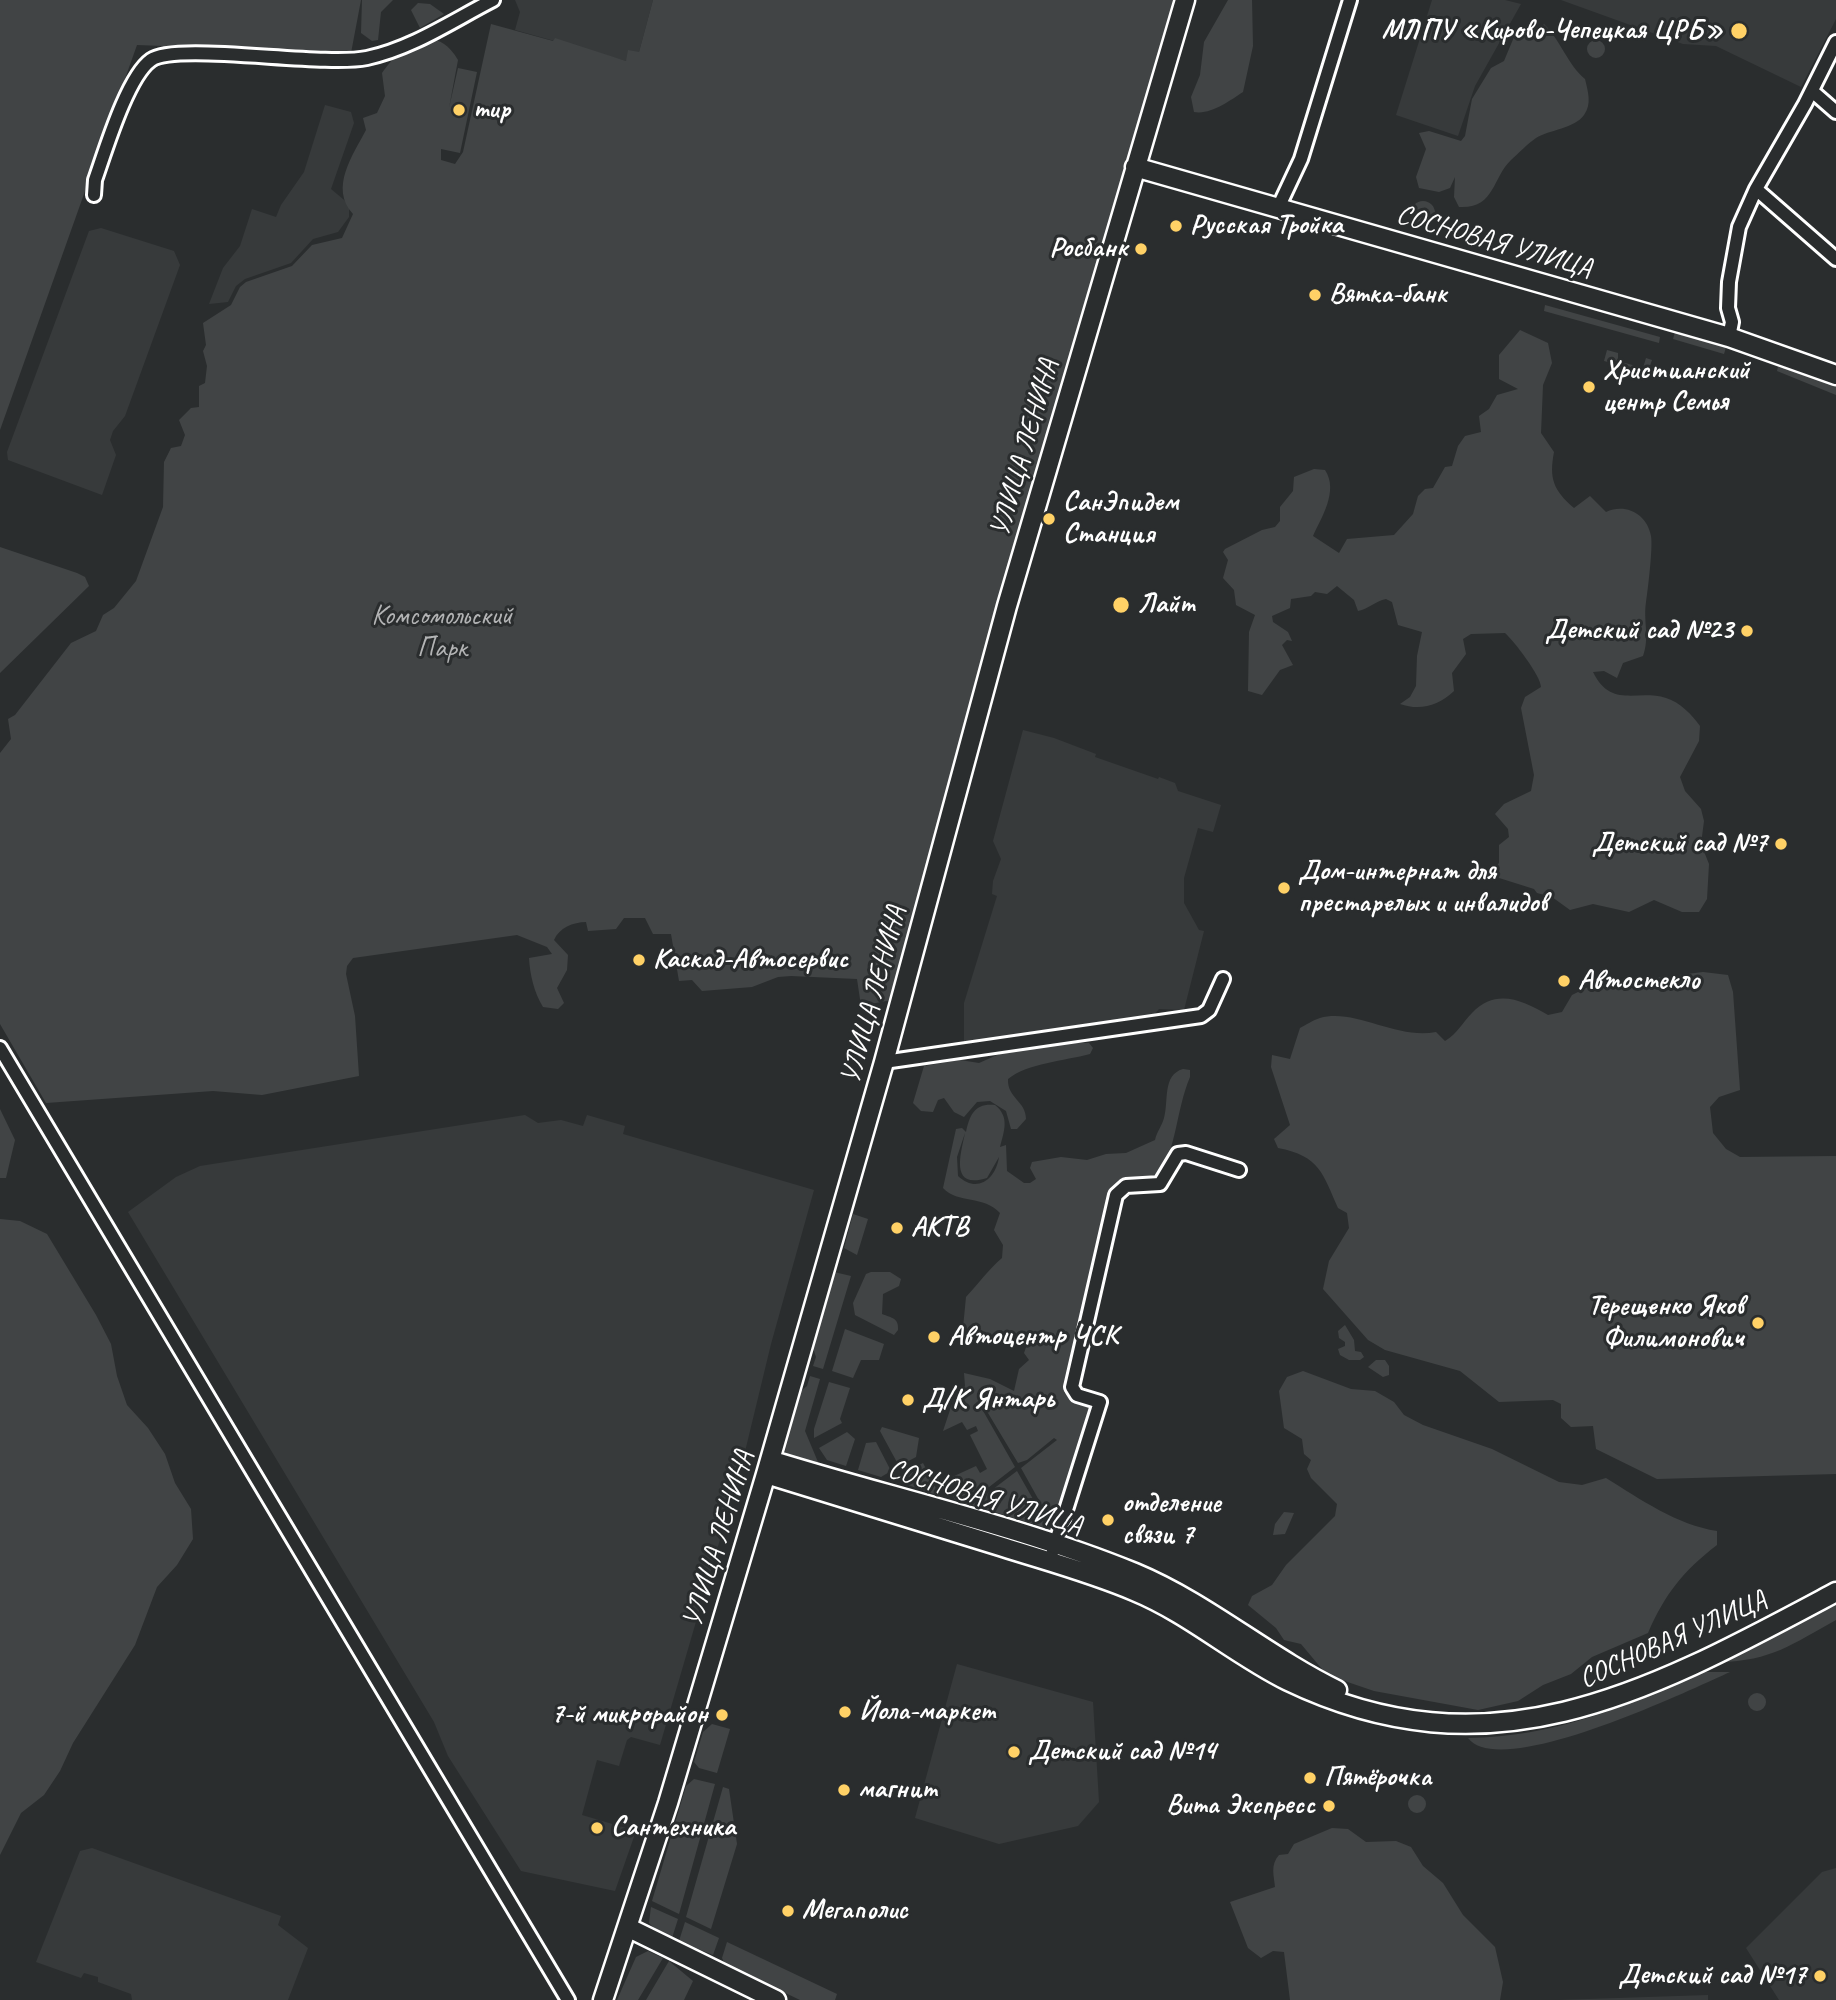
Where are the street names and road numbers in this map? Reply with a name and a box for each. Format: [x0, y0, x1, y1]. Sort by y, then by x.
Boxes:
street label: СОСНОВАЯ УЛИЦА [1392, 198, 1596, 286]
street label: УЛИЦА ЛЕНИНА [984, 356, 1066, 540]
street label: УЛИЦА ЛЕНИНА [834, 902, 914, 1088]
street label: УЛИЦА ЛЕНИНА [676, 1447, 762, 1631]
street label: СОСНОВАЯ УЛИЦА [884, 1452, 1086, 1544]
street label: СОСНОВАЯ УЛИЦА [1574, 1584, 1772, 1696]

